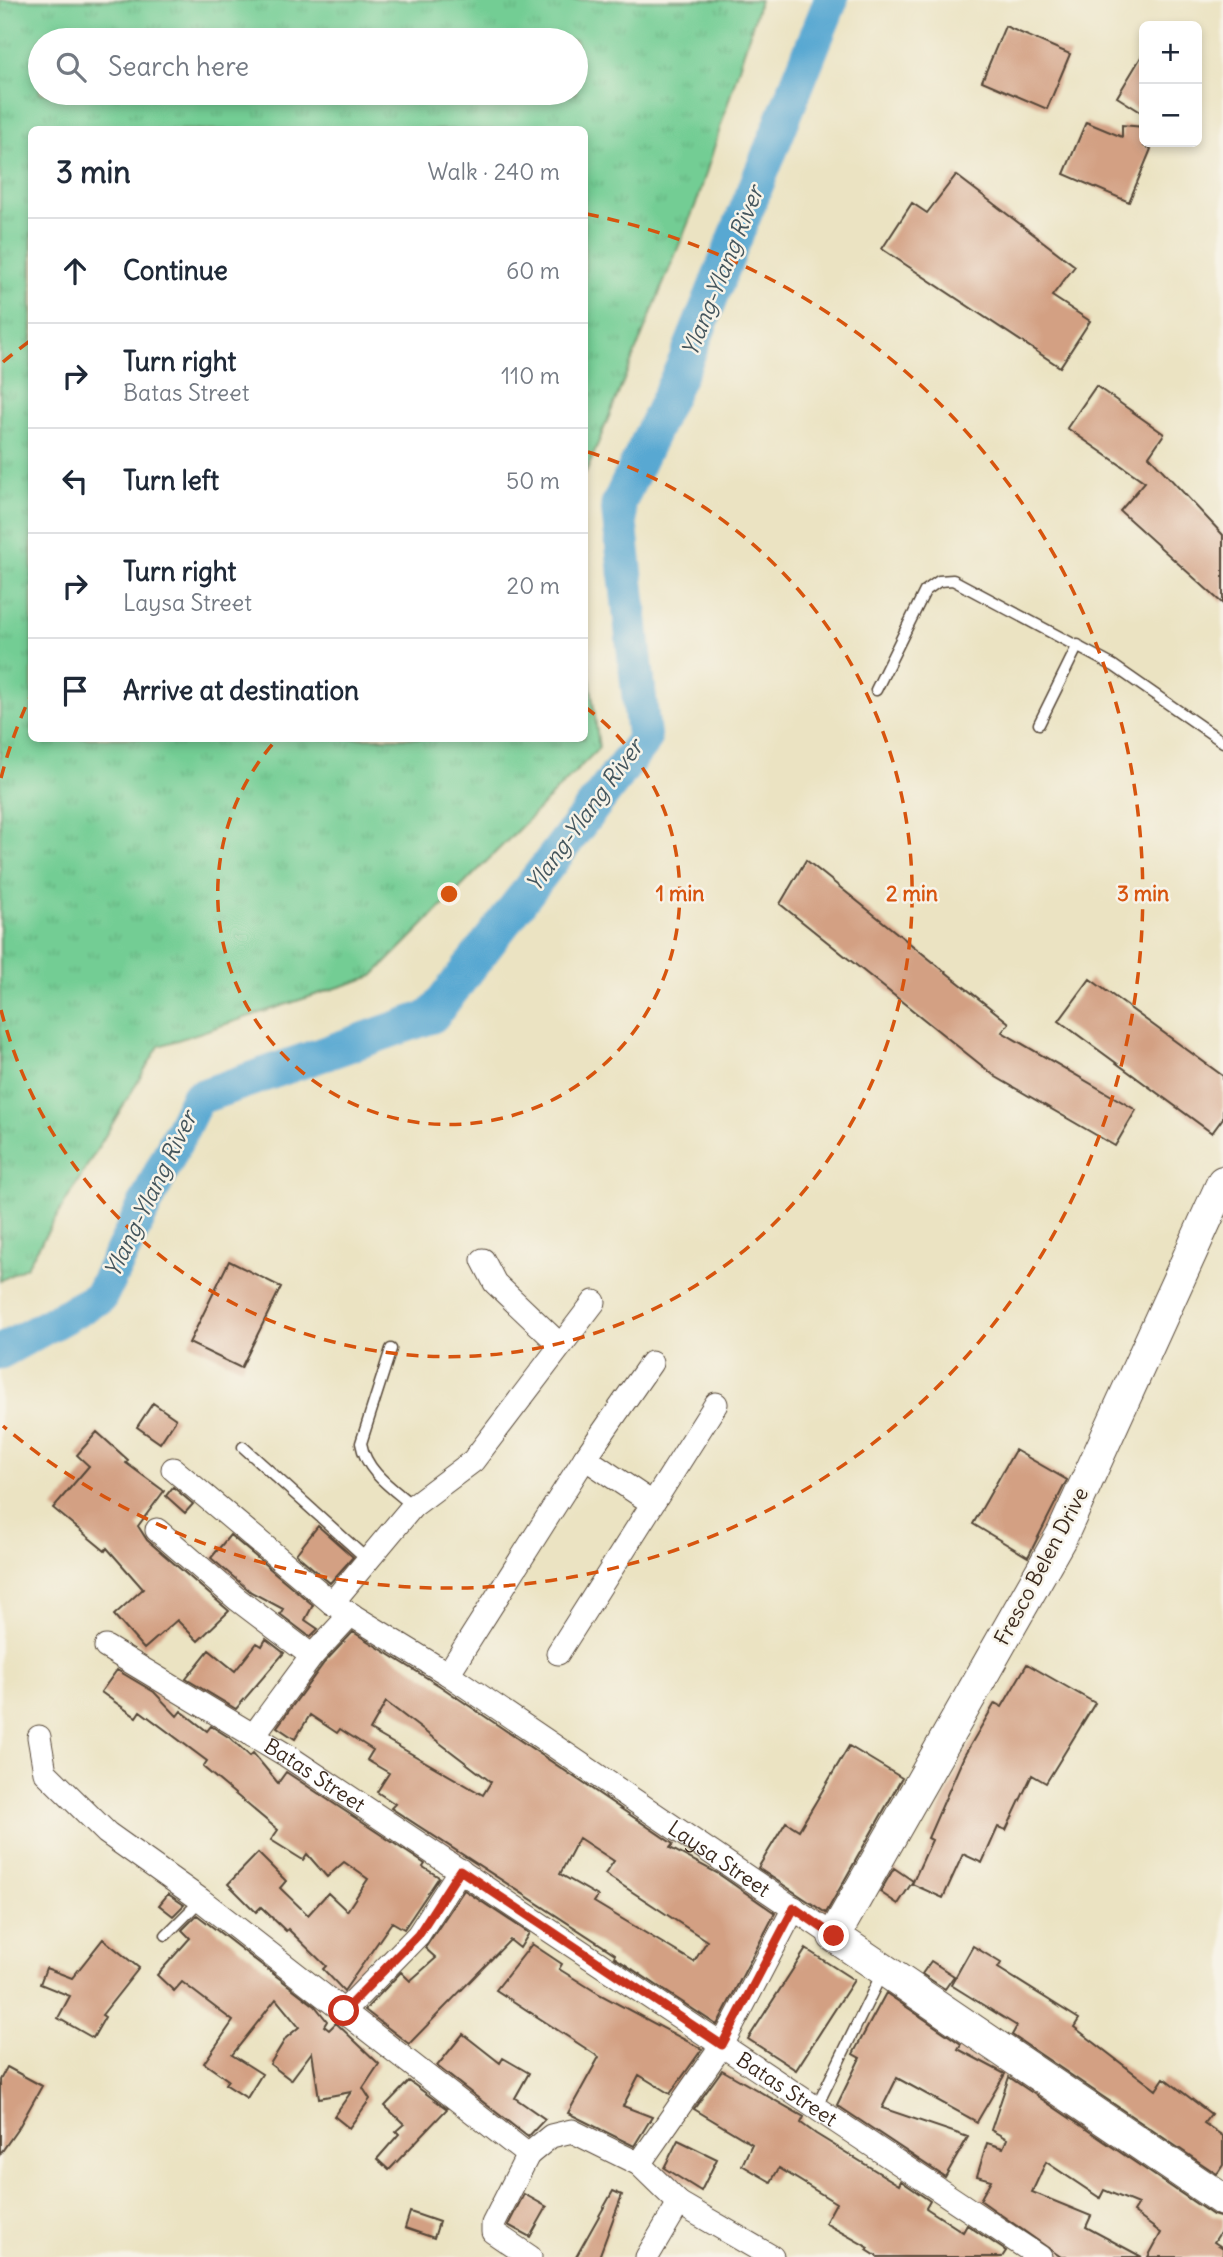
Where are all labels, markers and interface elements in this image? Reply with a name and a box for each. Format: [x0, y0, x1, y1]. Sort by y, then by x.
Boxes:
map controls [1139, 21, 1202, 147]
button: + [1139, 21, 1202, 84]
search box [28, 28, 588, 105]
icon: search [52, 48, 90, 86]
text: Search here [108, 50, 249, 83]
button: − [1139, 84, 1202, 147]
text: 3 min [56, 153, 131, 191]
text: Walk · 240 m [427, 157, 560, 186]
water label: Ylang-Ylang River [675, 179, 770, 360]
icon: ahead [56, 252, 94, 290]
text: Continue [123, 254, 228, 287]
text: 60 m [506, 256, 560, 285]
text: Turn right [123, 345, 236, 378]
icon: right [56, 357, 94, 395]
text: 110 m [501, 361, 560, 390]
text: Batas Street [123, 378, 249, 407]
icon: left [56, 462, 94, 500]
text: Turn left [123, 464, 219, 497]
text: 50 m [506, 466, 560, 495]
text: Turn right [123, 555, 236, 588]
icon: right [56, 567, 94, 605]
text: 20 m [507, 571, 560, 600]
text: Laysa Street [123, 588, 252, 617]
icon: arrive [56, 672, 94, 710]
text: Arrive at destination [123, 674, 359, 707]
water label: Ylang-Ylang River [519, 731, 650, 897]
text: 1 min [656, 880, 704, 907]
text: 2 min [886, 880, 938, 907]
text: 3 min [1117, 880, 1169, 907]
centre of rings [437, 882, 461, 906]
water label: Ylang-Ylang River [97, 1104, 204, 1282]
street label: Fresco Belen Drive [988, 1482, 1094, 1650]
street label: Batas Street [260, 1732, 371, 1818]
street label: Laysa Street [663, 1814, 776, 1902]
route end [818, 1920, 849, 1951]
route start [328, 1995, 359, 2026]
street label: Batas Street [732, 2045, 843, 2132]

